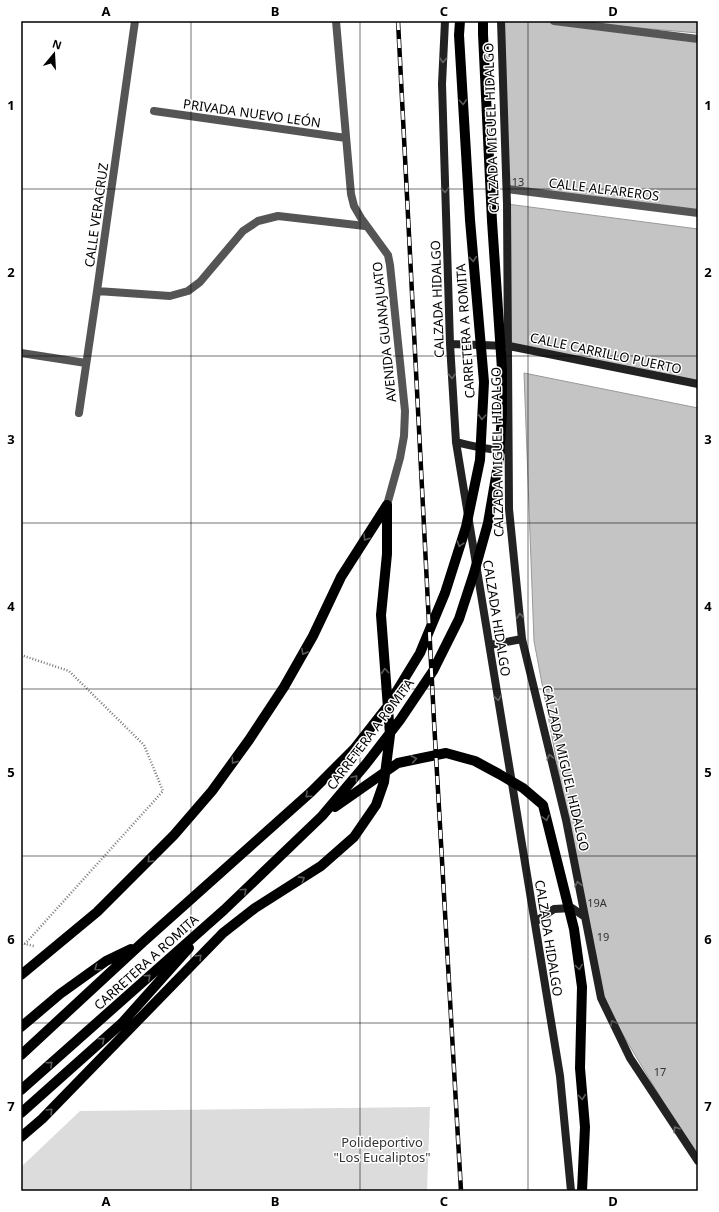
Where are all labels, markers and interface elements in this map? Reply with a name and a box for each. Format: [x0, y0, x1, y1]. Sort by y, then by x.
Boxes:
text: A [102, 2, 111, 20]
text: B [271, 2, 279, 20]
text: C [440, 2, 448, 20]
text: D [608, 2, 618, 20]
north arrow [34, 34, 74, 74]
text: N [51, 35, 64, 53]
street label: CALZADA MIGUEL HIDALGO [479, 43, 503, 213]
one-way arrow [439, 57, 447, 63]
street label: PRIVADA NUEVO LEÓN [182, 94, 322, 132]
text: 1 [7, 96, 15, 114]
text: 1 [704, 96, 712, 114]
one-way arrow [459, 99, 468, 105]
street label: CALLE VERACRUZ [80, 162, 112, 268]
street label: CALLE ALFAREROS [548, 173, 660, 205]
house number: 13 [512, 174, 524, 189]
one-way arrow [441, 187, 449, 193]
street label: CALZADA HIDALGO [426, 240, 448, 358]
one-way arrow [469, 256, 478, 262]
street label: AVENIDA GUANAJUATO [368, 261, 400, 403]
street label: CARRETERA A ROMITA [451, 262, 479, 399]
text: 2 [7, 263, 15, 281]
text: 2 [704, 263, 712, 281]
street label: CALLE CARRILLO PUERTO [529, 328, 683, 378]
street label: CALZADA MIGUEL HIDALGO [487, 367, 507, 537]
one-way arrow [447, 373, 456, 379]
one-way arrow [478, 414, 486, 420]
text: 3 [7, 430, 15, 448]
text: 3 [704, 430, 712, 448]
one-way arrow [363, 534, 371, 541]
one-way arrow [457, 541, 465, 548]
street label: CALZADA HIDALGO [479, 558, 515, 678]
text: 4 [7, 597, 15, 615]
text: 4 [704, 597, 712, 615]
one-way arrow [515, 613, 524, 619]
one-way arrow [301, 648, 309, 655]
one-way arrow [381, 668, 390, 674]
street label: CARRETERA A ROMITA [322, 674, 418, 793]
street label: CALZADA MIGUEL HIDALGO [538, 683, 594, 853]
one-way arrow [493, 695, 502, 701]
one-way arrow [547, 754, 555, 760]
one-way arrow [411, 756, 417, 764]
one-way arrow [231, 757, 239, 764]
text: 5 [7, 763, 15, 781]
text: 5 [704, 763, 712, 781]
one-way arrow [350, 775, 357, 783]
one-way arrow [305, 790, 312, 797]
one-way arrow [542, 815, 550, 822]
one-way arrow [147, 855, 155, 863]
one-way arrow [298, 876, 305, 883]
street label: CALZADA HIDALGO [531, 878, 567, 998]
one-way arrow [575, 881, 583, 887]
one-way arrow [239, 888, 247, 895]
house number: 19A [587, 895, 608, 910]
street label: CARRETERA A ROMITA [90, 910, 203, 1014]
house number: 19 [597, 929, 609, 944]
text: 6 [7, 930, 15, 948]
text: 6 [704, 930, 712, 948]
one-way arrow [194, 954, 202, 962]
one-way arrow [94, 963, 101, 971]
one-way arrow [574, 964, 583, 971]
one-way arrow [143, 975, 150, 982]
one-way arrow [610, 1020, 618, 1027]
one-way arrow [97, 1038, 105, 1045]
one-way arrow [45, 1061, 53, 1068]
house number: 17 [654, 1064, 666, 1079]
one-way arrow [578, 1094, 587, 1100]
text: 7 [7, 1097, 15, 1115]
text: 7 [704, 1097, 712, 1115]
one-way arrow [45, 1108, 53, 1116]
one-way arrow [674, 1126, 681, 1133]
park label: Polideportivo "Los Eucaliptos" [333, 1133, 431, 1166]
text: A [102, 1192, 111, 1210]
text: B [271, 1192, 279, 1210]
text: C [440, 1192, 448, 1210]
text: D [608, 1192, 618, 1210]

